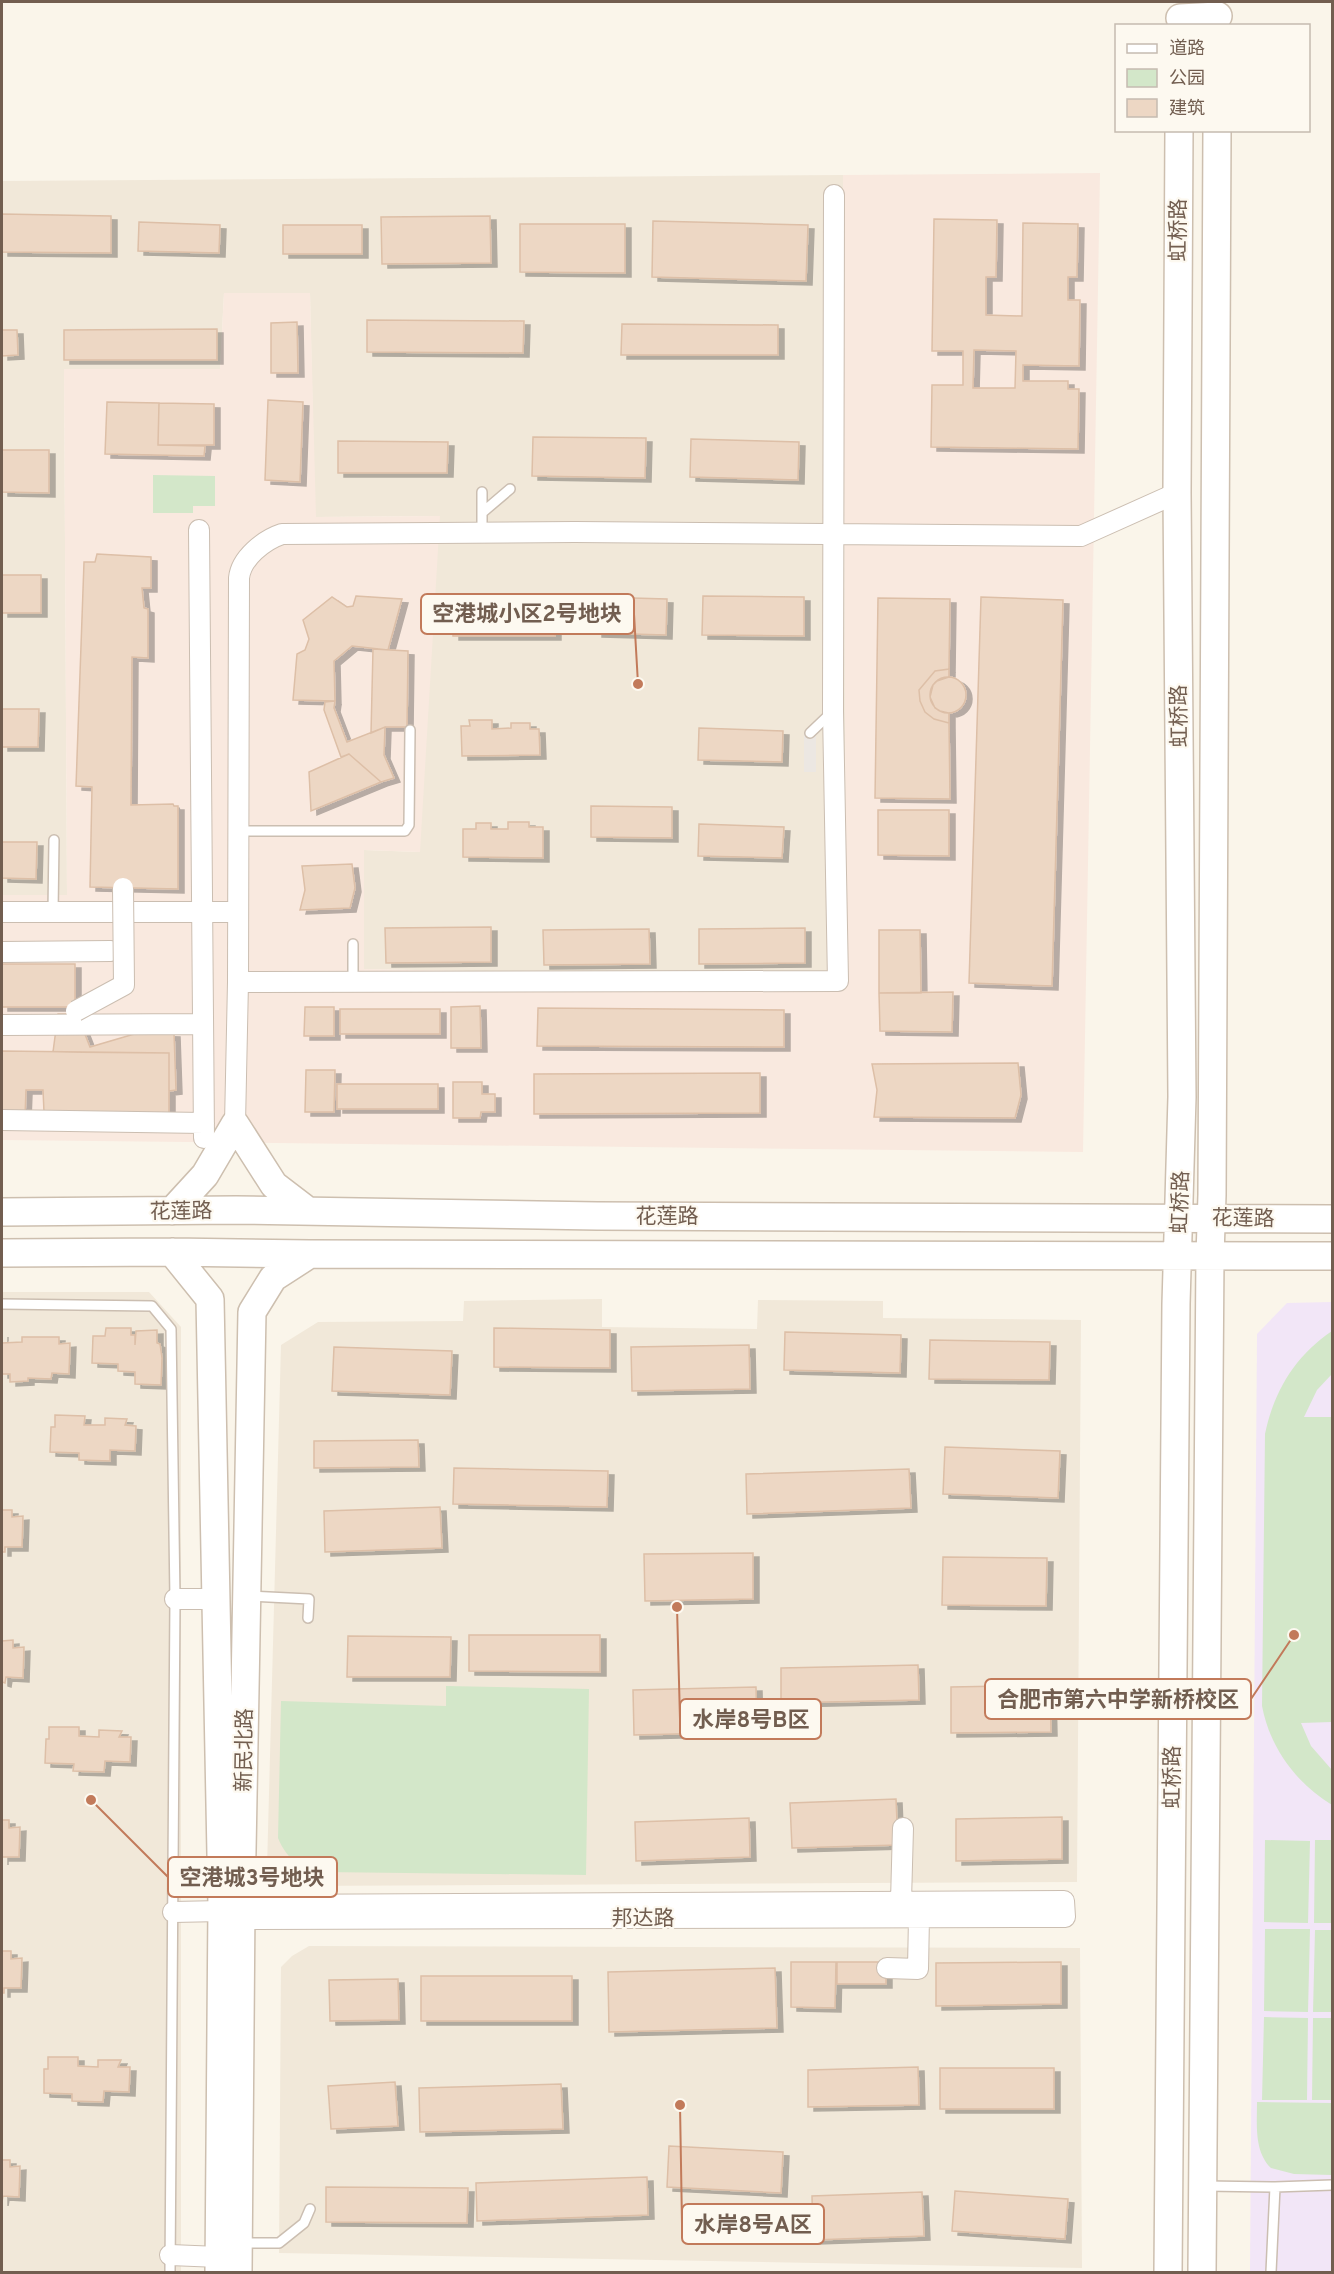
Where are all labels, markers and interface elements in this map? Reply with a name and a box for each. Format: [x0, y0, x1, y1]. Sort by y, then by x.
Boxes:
legend [1115, 24, 1310, 132]
text: 道路 [1169, 38, 1205, 61]
text: 公园 [1169, 68, 1205, 91]
text: 建筑 [1169, 98, 1205, 121]
street label: 虹桥路 [1166, 199, 1193, 262]
callout: 空港城小区2号地块 [421, 594, 634, 634]
text: 空港城小区2号地块 [432, 602, 622, 629]
street label: 虹桥路 [1166, 684, 1195, 748]
street label: 虹桥路 [1167, 1170, 1196, 1234]
street label: 花莲路 [149, 1198, 213, 1227]
street label: 花莲路 [636, 1204, 699, 1231]
street label: 花莲路 [1211, 1205, 1275, 1234]
callout: 合肥市第六中学新桥校区 [985, 1679, 1251, 1719]
text: 合肥市第六中学新桥校区 [997, 1688, 1239, 1715]
callout: 水岸8号B区 [680, 1699, 821, 1739]
street label: 新民北路 [231, 1708, 260, 1792]
text: 水岸8号B区 [692, 1708, 810, 1735]
street label: 虹桥路 [1160, 1746, 1187, 1809]
callout: 空港城3号地块 [168, 1857, 337, 1897]
text: 空港城3号地块 [179, 1866, 325, 1893]
street label: 邦达路 [612, 1906, 675, 1933]
callout: 水岸8号A区 [682, 2204, 824, 2244]
text: 水岸8号A区 [694, 2213, 812, 2240]

